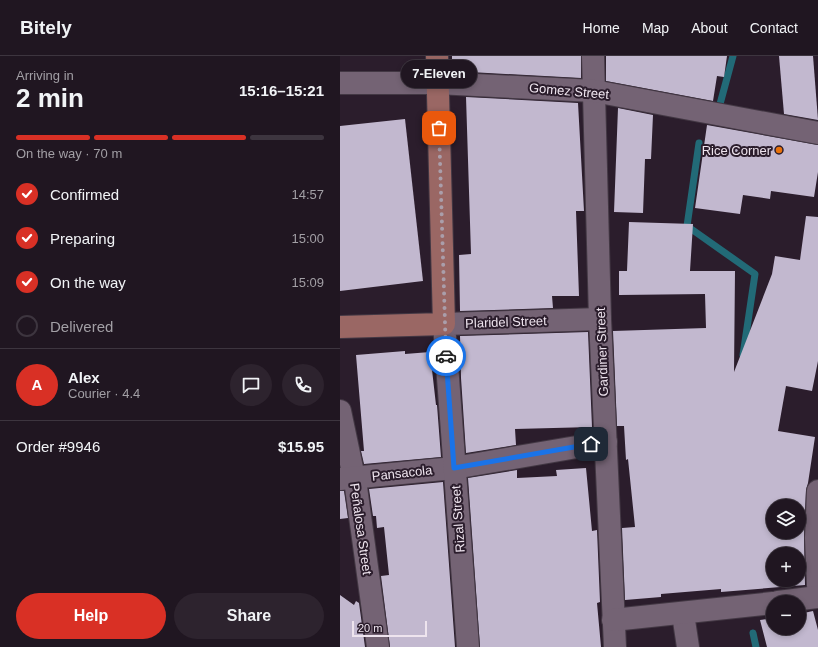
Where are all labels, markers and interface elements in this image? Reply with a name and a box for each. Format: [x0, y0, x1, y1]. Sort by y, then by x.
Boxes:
text: Bitely [20, 17, 72, 38]
text: Home [583, 20, 620, 36]
text: Map [642, 20, 669, 36]
text: About [691, 20, 728, 36]
text: Contact [750, 20, 798, 36]
callout: 7-Eleven [401, 60, 477, 88]
text: 7-Eleven [412, 66, 466, 81]
text: Arriving in [16, 68, 74, 83]
street label: Gomez Street [528, 80, 610, 102]
text: 15:16–15:21 [239, 82, 324, 99]
text: 2 min [16, 83, 84, 113]
pin [422, 111, 456, 145]
icon: bag [428, 117, 450, 139]
place label: Rice Corner [702, 143, 772, 158]
marker: Rice Corner [774, 145, 784, 155]
text: On the way · 70 m [16, 146, 122, 161]
icon: check [16, 183, 38, 205]
text: Confirmed [50, 186, 119, 203]
text: 14:57 [291, 187, 324, 202]
icon: check [16, 227, 38, 249]
text: Preparing [50, 230, 115, 247]
text: 15:00 [291, 231, 324, 246]
icon: check [16, 271, 38, 293]
text: On the way [50, 274, 126, 291]
text: 15:09 [291, 275, 324, 290]
street label: Gardiner Street [593, 307, 611, 397]
street label: Plaridel Street [465, 313, 547, 331]
text: Delivered [50, 318, 113, 335]
courier [426, 336, 466, 376]
icon: car [435, 345, 457, 367]
button: chat [230, 364, 272, 406]
button: phone [282, 364, 324, 406]
text: Alex [68, 369, 100, 386]
text: A [32, 376, 42, 393]
text: Courier · 4.4 [68, 386, 140, 401]
pin [574, 427, 608, 461]
icon: home [580, 433, 602, 455]
text: Order #9946 [16, 438, 100, 455]
text: $15.95 [278, 438, 324, 455]
street label: Pansacola [371, 462, 434, 484]
street label: Peñalosa Street [347, 482, 375, 576]
street label: Rizal Street [448, 485, 468, 553]
map controls [766, 499, 806, 635]
button: layers [766, 499, 806, 539]
button: + [766, 547, 806, 587]
button: Help [16, 593, 166, 639]
button: Share [174, 593, 324, 639]
button: − [766, 595, 806, 635]
scale bar [352, 619, 427, 638]
text: 20 m [358, 622, 382, 634]

